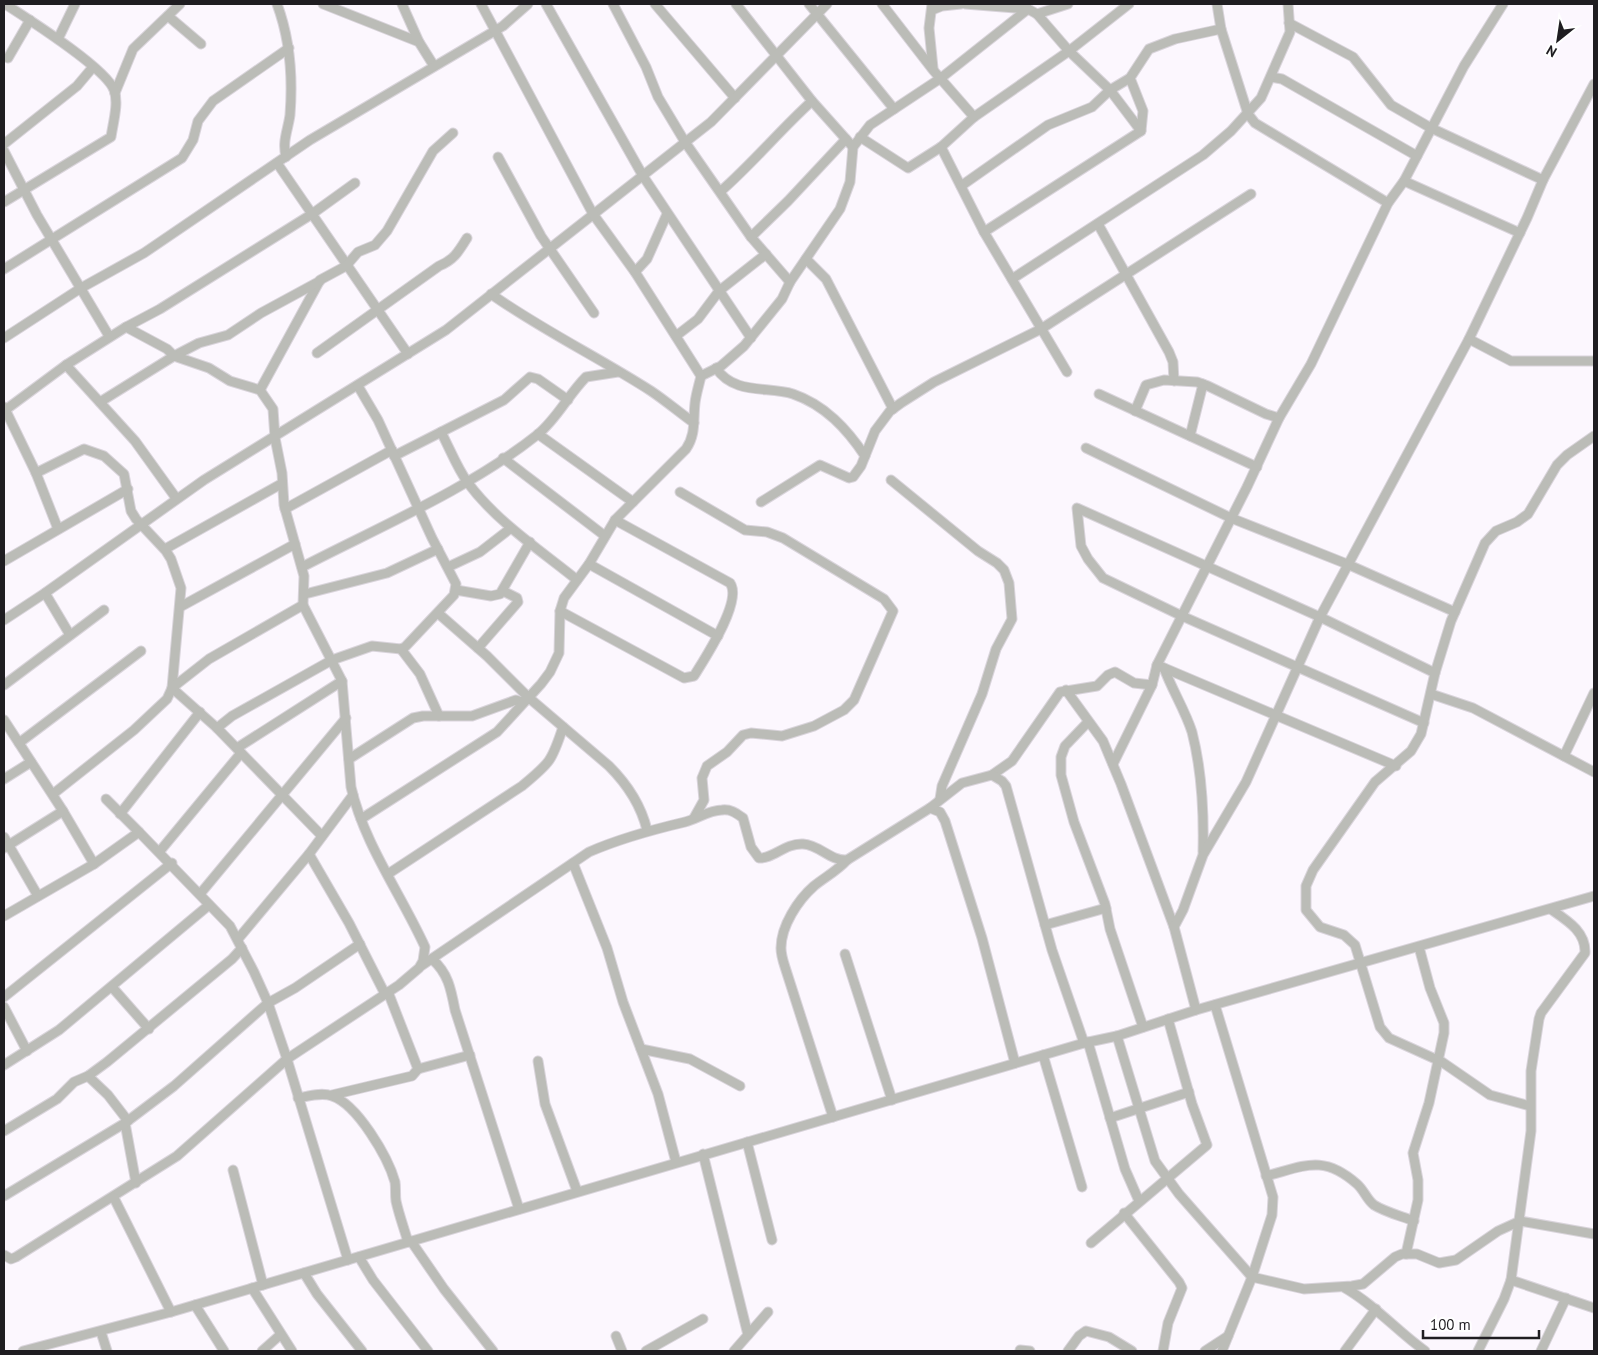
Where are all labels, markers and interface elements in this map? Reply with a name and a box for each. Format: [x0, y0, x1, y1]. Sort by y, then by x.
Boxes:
north arrow [1533, 15, 1583, 65]
text: N [1543, 41, 1560, 61]
scale bar [1423, 1308, 1539, 1340]
text: 100 m [1430, 1315, 1471, 1334]

